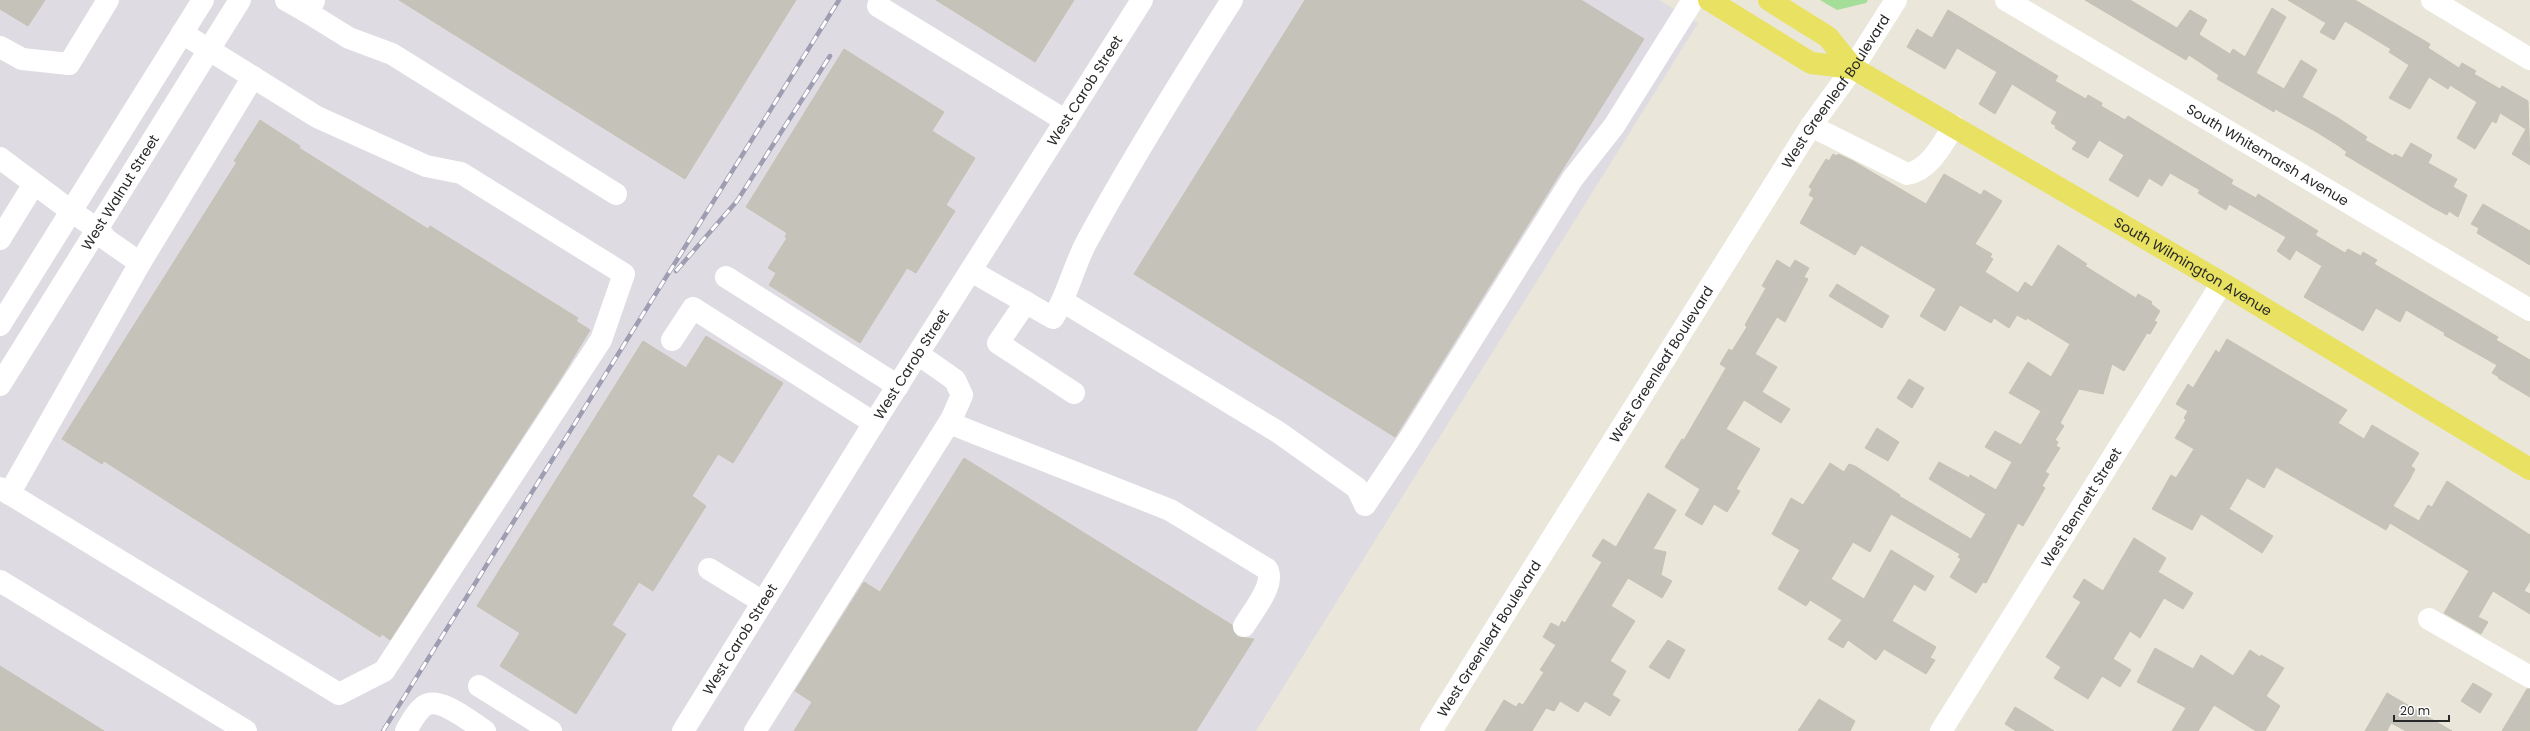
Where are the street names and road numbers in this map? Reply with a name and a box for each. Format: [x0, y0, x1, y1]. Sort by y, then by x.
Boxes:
street label: West Greenleaf Boulevard [1777, 10, 1894, 172]
street label: West Carob Street [1042, 31, 1127, 150]
street label: South Whitemarsh Avenue [2183, 99, 2353, 211]
street label: West Walnut Street [76, 131, 164, 254]
street label: South Wilmington Avenue [2110, 212, 2276, 321]
street label: West Greenleaf Boulevard [1605, 282, 1718, 447]
street label: West Carob Street [869, 305, 954, 423]
street label: West Bennett Street [2036, 444, 2126, 571]
street label: West Greenleaf Boulevard [1432, 556, 1546, 721]
street label: West Carob Street [698, 580, 782, 699]

